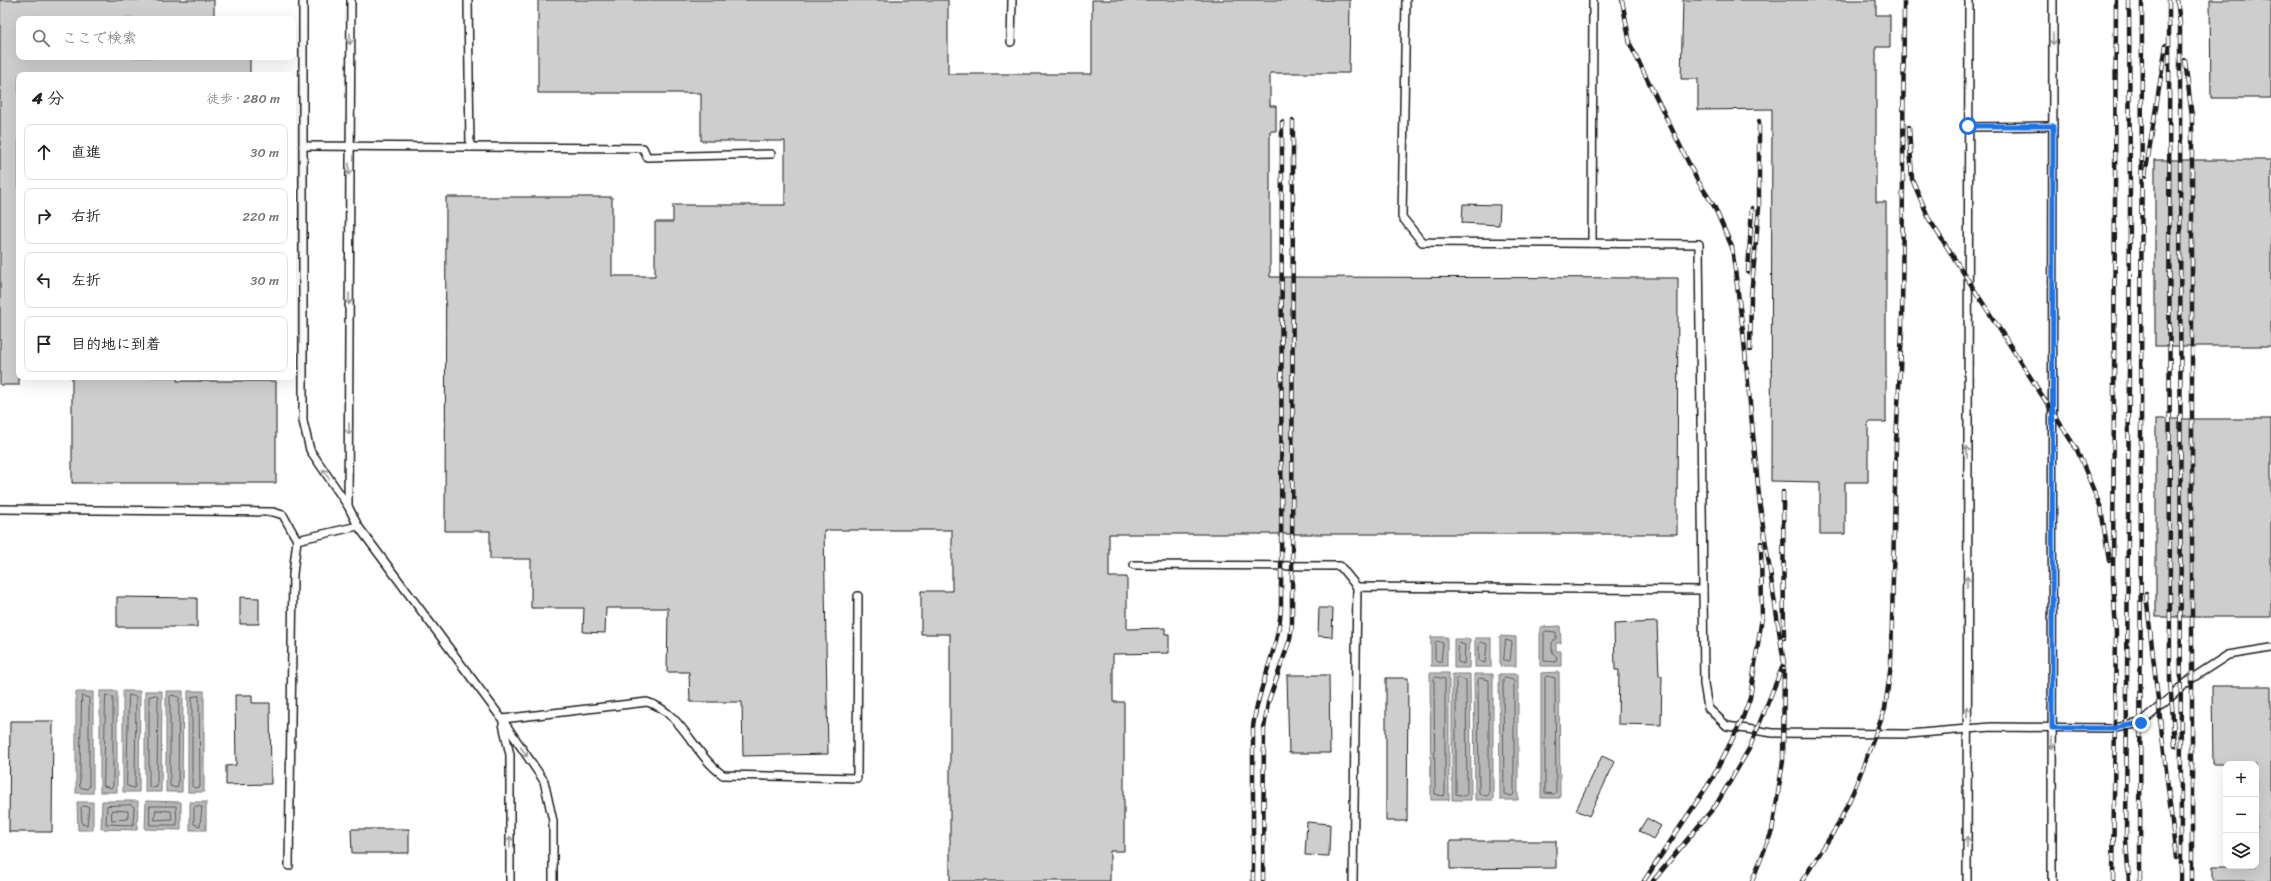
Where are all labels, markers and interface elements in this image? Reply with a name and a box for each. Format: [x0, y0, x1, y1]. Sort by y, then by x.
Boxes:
search box [16, 16, 296, 60]
text: ここで検索 [62, 25, 137, 51]
icon: search [30, 27, 52, 49]
one-way arrow [346, 32, 354, 45]
one-way arrow [2049, 32, 2057, 45]
text: 4 分 [32, 83, 64, 113]
text: 徒歩 · 280 m [207, 87, 280, 110]
route start [1959, 117, 1977, 135]
text: 直進 [71, 139, 101, 165]
icon: ahead [33, 141, 55, 163]
text: 30 m [250, 141, 279, 164]
one-way arrow [345, 162, 353, 175]
text: 右折 [71, 203, 101, 229]
icon: right [33, 205, 55, 227]
text: 220 m [242, 205, 279, 228]
text: 左折 [71, 267, 101, 293]
icon: left [33, 269, 55, 291]
text: 30 m [250, 269, 279, 292]
one-way arrow [345, 292, 353, 305]
text: 目的地に到着 [71, 331, 161, 357]
icon: arrive [33, 333, 55, 355]
one-way arrow [345, 422, 353, 435]
one-way arrow [1963, 446, 1971, 459]
one-way arrow [322, 468, 330, 479]
one-way arrow [1963, 576, 1971, 589]
one-way arrow [1963, 706, 1971, 719]
route end [2132, 714, 2150, 732]
one-way arrow [2048, 736, 2056, 749]
one-way arrow [520, 746, 528, 757]
map controls [2223, 761, 2259, 869]
button: + [2223, 761, 2259, 797]
button: − [2223, 797, 2259, 833]
button: layers [2223, 833, 2259, 869]
one-way arrow [506, 836, 514, 849]
one-way arrow [1963, 836, 1971, 849]

